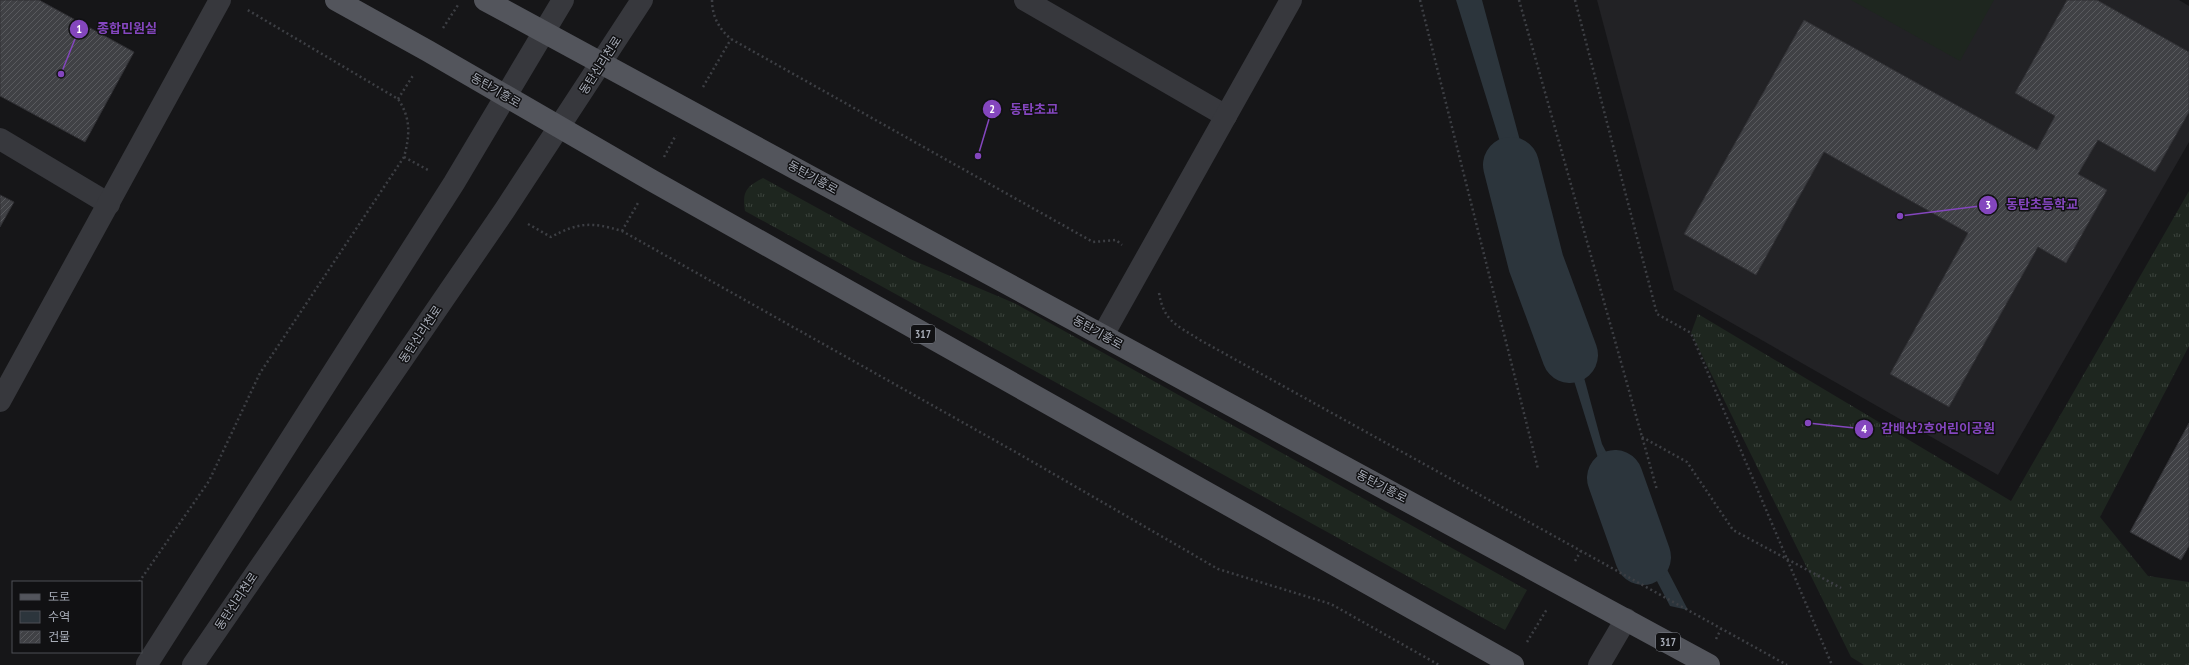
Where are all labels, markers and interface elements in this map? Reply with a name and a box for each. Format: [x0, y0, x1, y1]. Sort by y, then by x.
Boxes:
callout: 종합민원실 [69, 16, 165, 41]
text: 종합민원실 [97, 20, 157, 37]
text: 1 [76, 21, 82, 36]
street label: 동탄신리천로 [576, 33, 624, 97]
street label: 동탄기흥로 [468, 70, 524, 110]
callout: 동탄초교 [982, 96, 1066, 121]
text: 2 [989, 101, 995, 116]
text: 동탄초교 [1010, 101, 1058, 118]
street label: 동탄기흥로 [785, 157, 841, 197]
callout: 동탄초등학교 [1978, 192, 2086, 217]
text: 동탄초등학교 [2006, 196, 2078, 213]
text: 3 [1985, 197, 1991, 212]
street label: 동탄신리천로 [395, 302, 445, 366]
street label: 동탄기흥로 [1070, 312, 1126, 352]
road number: 317 [911, 325, 935, 343]
callout: 감배산2호어린이공원 [1854, 416, 2003, 441]
text: 감배산2호어린이공원 [1881, 420, 1995, 437]
text: 4 [1861, 421, 1867, 436]
street label: 동탄기흥로 [1354, 466, 1410, 506]
street label: 동탄신리천로 [211, 569, 261, 633]
legend [12, 581, 142, 653]
text: 도로 [48, 589, 70, 604]
text: 수역 [48, 609, 70, 624]
text: 건물 [48, 629, 70, 644]
road number: 317 [1656, 633, 1680, 651]

